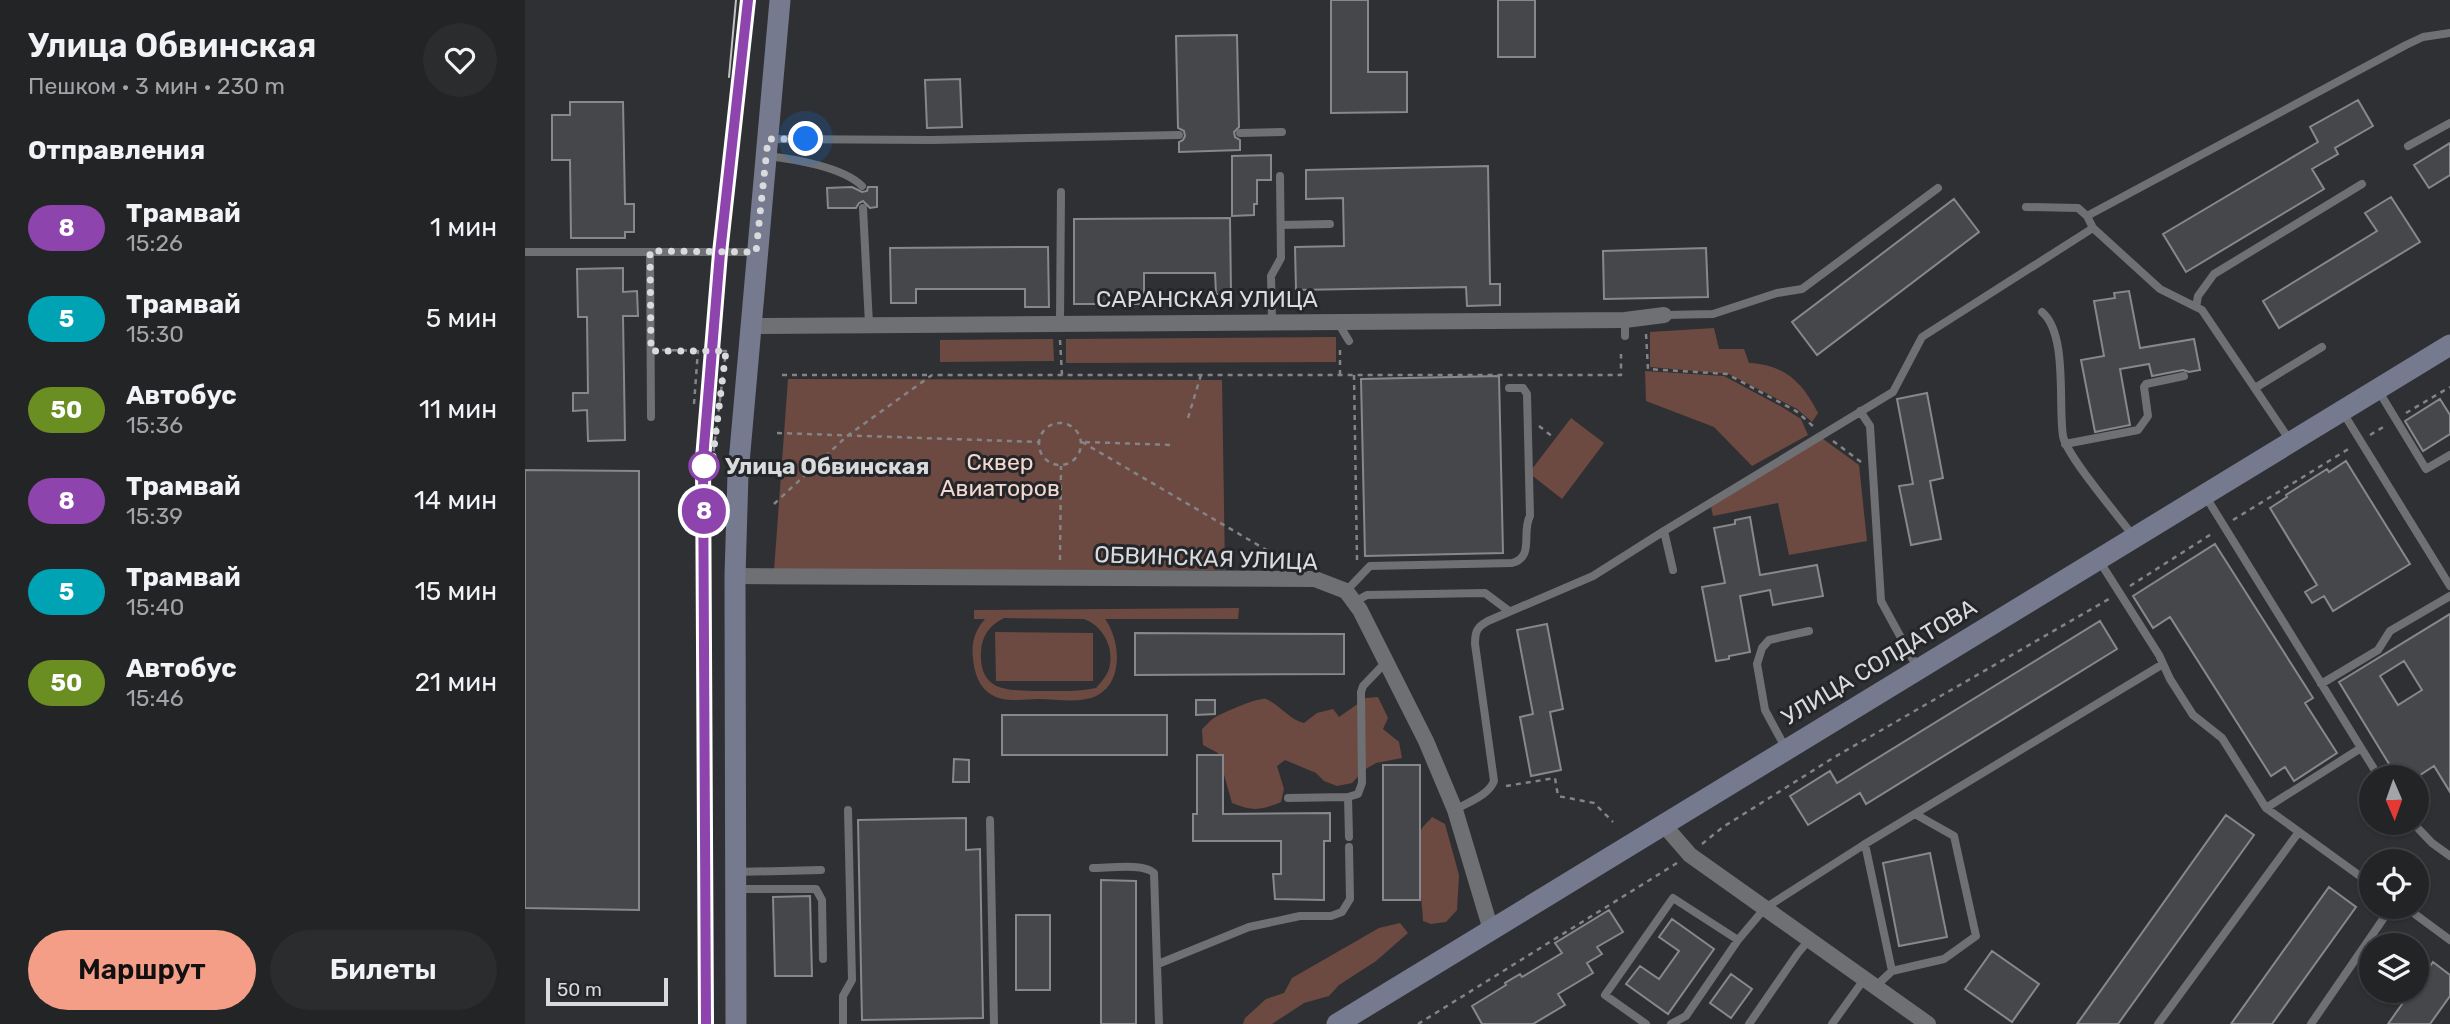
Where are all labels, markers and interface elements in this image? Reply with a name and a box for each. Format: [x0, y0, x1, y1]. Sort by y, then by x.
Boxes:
button: heart [423, 23, 497, 97]
text: Улица Обвинская [28, 26, 316, 65]
text: Пешком · 3 мин · 230 m [28, 72, 285, 100]
your location [788, 121, 823, 156]
text: Отправления [28, 135, 205, 166]
text: Трамвай [126, 198, 241, 229]
text: 1 мин [430, 212, 497, 243]
text: 8 [58, 214, 75, 242]
text: 15:26 [126, 229, 183, 257]
street label: САРАНСКАЯ УЛИЦА [1096, 285, 1318, 313]
text: Трамвай [126, 289, 241, 320]
text: 5 мин [426, 303, 497, 334]
text: 5 [59, 305, 74, 333]
text: 15:30 [126, 320, 184, 348]
text: Автобус [126, 380, 237, 411]
text: 11 мин [419, 394, 497, 425]
text: 50 [51, 396, 82, 424]
text: 15:36 [126, 411, 183, 439]
park label: Сквер Авиаторов [940, 448, 1060, 502]
marker: Улица Обвинская [689, 451, 719, 481]
place label: Улица Обвинская [725, 452, 929, 480]
text: Трамвай [126, 471, 241, 502]
text: 14 мин [414, 485, 497, 516]
text: 8 [58, 487, 75, 515]
line badge: 8 [681, 488, 727, 534]
text: 8 [696, 497, 712, 525]
text: 15:39 [126, 502, 183, 530]
street label: ОБВИНСКАЯ УЛИЦА [1094, 540, 1318, 576]
text: Трамвай [126, 562, 241, 593]
text: 15 мин [415, 576, 497, 607]
text: 5 [59, 578, 74, 606]
text: 15:40 [126, 593, 184, 621]
street label: УЛИЦА СОЛДАТОВА [1777, 593, 1981, 731]
text: Автобус [126, 653, 237, 684]
text: 21 мин [415, 667, 497, 698]
text: 50 [51, 669, 82, 697]
text: 15:46 [126, 684, 184, 712]
north arrow [2359, 765, 2429, 835]
map controls [2359, 765, 2429, 1003]
button: locate [2359, 849, 2429, 919]
button: Маршрут [28, 930, 256, 1010]
button: Билеты [270, 930, 497, 1010]
button: layers [2359, 933, 2429, 1003]
scale bar [546, 975, 669, 1007]
text: 50 m [557, 978, 602, 1001]

